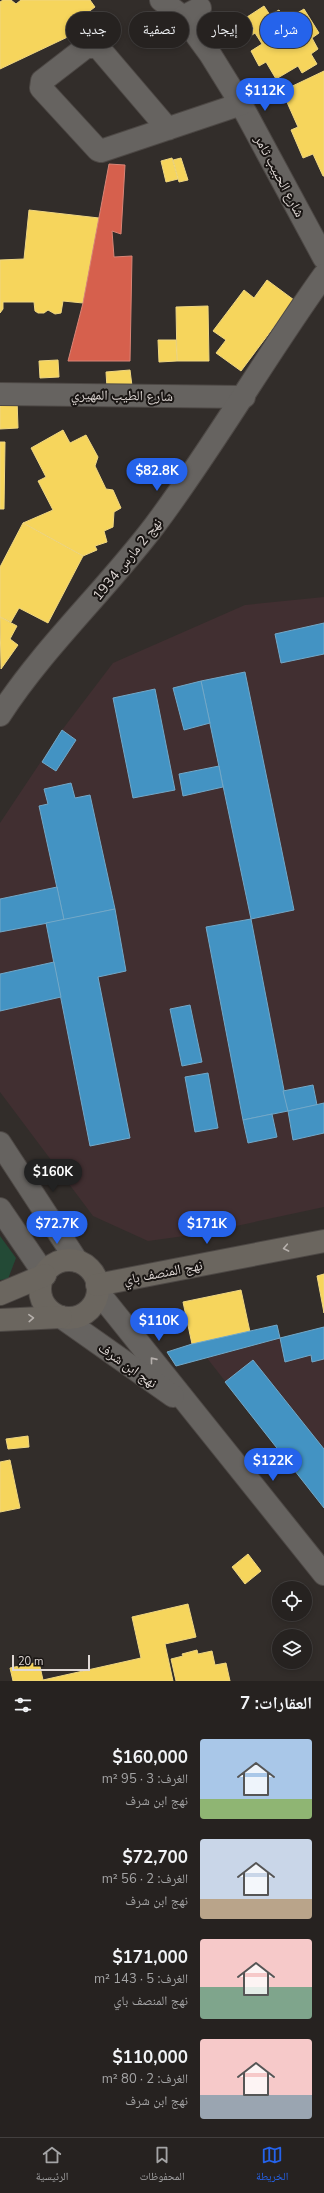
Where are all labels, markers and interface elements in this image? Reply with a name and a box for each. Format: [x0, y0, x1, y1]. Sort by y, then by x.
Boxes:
chip: جديد [66, 12, 121, 48]
chip: تصفية [129, 12, 189, 48]
chip: إيجار [197, 12, 252, 48]
chip: شراء [260, 12, 312, 48]
pin: $112K [237, 78, 293, 112]
text: $112K [245, 82, 285, 100]
street label: شارع الحبيب ثامر [249, 131, 309, 221]
street label: شارع الطيب المهيري [71, 385, 173, 407]
pin: $82.8K [124, 458, 190, 492]
text: $82.8K [135, 462, 179, 480]
street label: نهج 2 مارس 1934 [88, 514, 167, 604]
pin: $160K [25, 1159, 81, 1193]
text: $160K [33, 1163, 73, 1181]
pin: $72.7K [24, 1211, 90, 1245]
pin: $171K [179, 1211, 235, 1245]
text: $72.7K [35, 1215, 79, 1233]
text: $171K [187, 1215, 227, 1233]
one-way arrow [283, 1243, 289, 1252]
street label: نهج المنصف باي [122, 1255, 205, 1291]
pin: $110K [131, 1308, 187, 1342]
text: $110K [139, 1312, 179, 1330]
one-way arrow [28, 1314, 34, 1323]
street label: نهج ابن شرف [94, 1338, 161, 1393]
one-way arrow [150, 1358, 157, 1365]
pin: $122K [245, 1448, 301, 1482]
text: $122K [253, 1452, 293, 1470]
map controls [272, 1581, 312, 1669]
button: locate [272, 1581, 312, 1621]
button: layers [272, 1629, 312, 1669]
scale bar [12, 1653, 90, 1672]
text: 20 m [18, 1654, 43, 1669]
text: العقارات: 7 [240, 1692, 312, 1715]
icon: filters [12, 1694, 34, 1716]
text: $160,000 [112, 1746, 188, 1769]
icon: home [232, 1755, 280, 1803]
text: الغرف: 3 · 95 m² [102, 1770, 188, 1788]
text: نهج ابن شرف [125, 1792, 188, 1810]
text: $72,700 [123, 1846, 188, 1869]
icon: home [232, 1855, 280, 1903]
text: الغرف: 2 · 56 m² [102, 1870, 188, 1888]
text: نهج ابن شرف [125, 1892, 188, 1910]
text: $171,000 [112, 1946, 188, 1969]
icon: home [232, 1955, 280, 2003]
text: الغرف: 5 · 143 m² [94, 1970, 188, 1988]
text: نهج المنصف باي [113, 1992, 188, 2010]
text: $110,000 [112, 2046, 188, 2069]
icon: home [232, 2055, 280, 2103]
text: الغرف: 2 · 80 m² [102, 2070, 188, 2088]
text: نهج ابن شرف [125, 2092, 188, 2110]
tab: الرئيسية [36, 2144, 68, 2187]
tab: المحفوظات [140, 2144, 185, 2187]
tab: الخريطة [256, 2144, 288, 2187]

